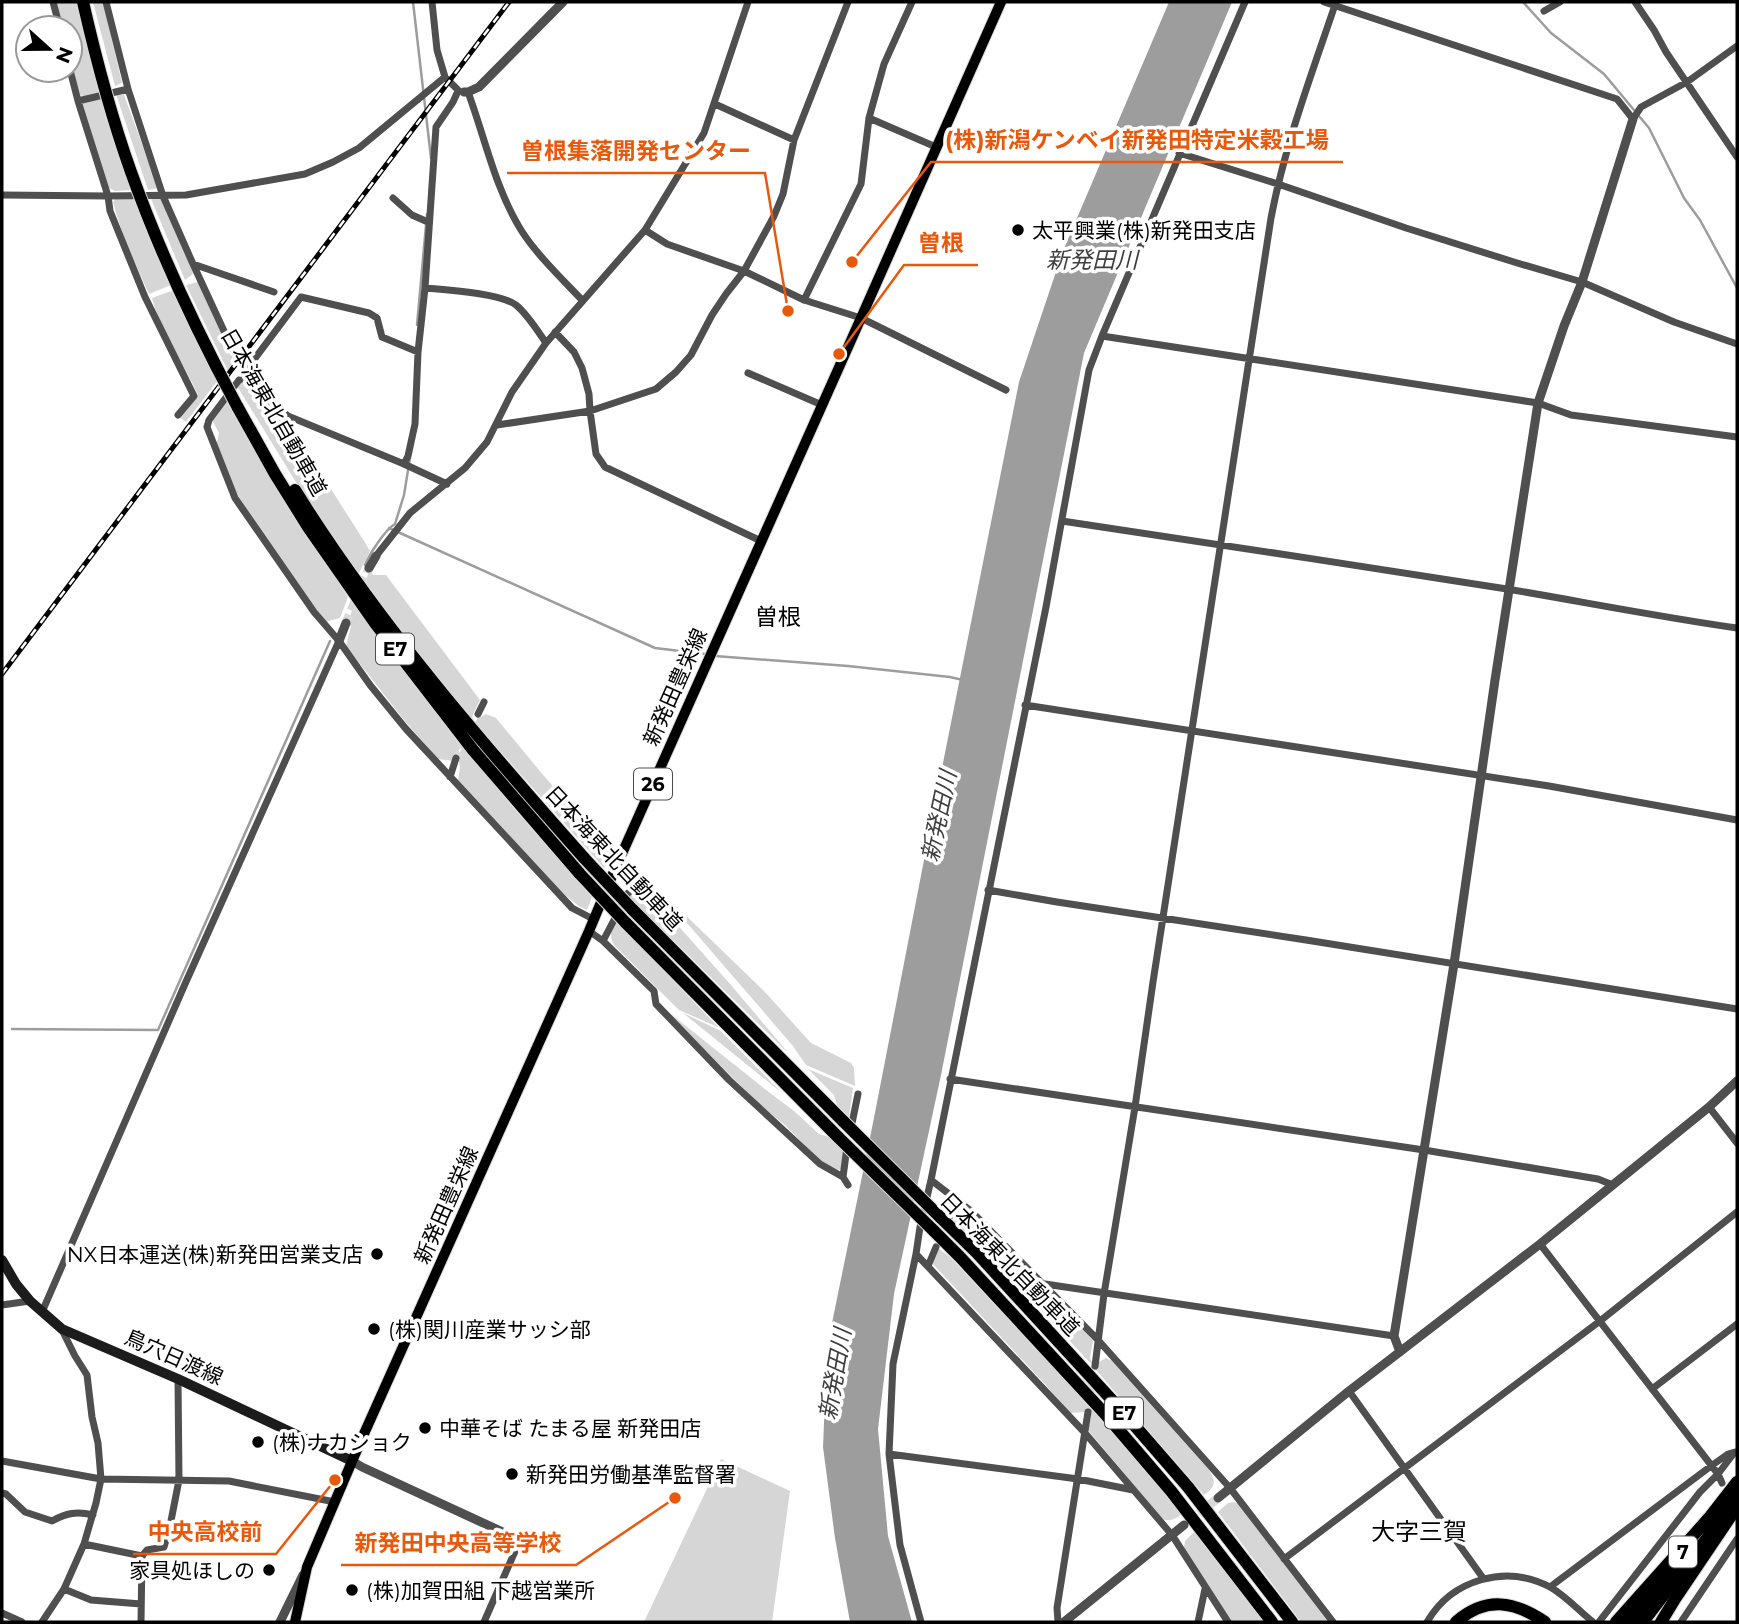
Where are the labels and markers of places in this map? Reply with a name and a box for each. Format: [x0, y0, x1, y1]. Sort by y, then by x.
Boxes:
callout: (株)新潟ケンベイ新発田特定米穀工場 [931, 118, 1343, 162]
callout: 曽根集落開発センター [507, 129, 765, 173]
place label: 太平興業(株)新発田支店 [1032, 218, 1256, 243]
callout: 曽根 [904, 221, 978, 265]
marker: 太平興業(株)新発田支店 [1010, 222, 1026, 238]
place label: NX日本運送(株)新発田営業支店 [67, 1242, 363, 1267]
marker: NX日本運送(株)新発田営業支店 [369, 1246, 385, 1262]
place label: (株)関川産業サッシ部 [388, 1317, 591, 1342]
marker: (株)関川産業サッシ部 [366, 1321, 382, 1337]
place label: 中華そば たまる屋 新発田店 [439, 1416, 701, 1441]
marker: 中華そば たまる屋 新発田店 [417, 1420, 433, 1436]
place label: (株)ナカショク [272, 1430, 412, 1455]
marker: (株)ナカショク [250, 1434, 266, 1450]
place label: 新発田労働基準監督署 [526, 1462, 736, 1487]
marker: 新発田労働基準監督署 [504, 1466, 520, 1482]
callout: 中央高校前 [133, 1510, 276, 1554]
callout: 新発田中央高等学校 [341, 1521, 576, 1565]
place label: 家具処ほしの [129, 1558, 255, 1583]
marker: 家具処ほしの [261, 1562, 277, 1578]
place label: (株)加賀田組 下越営業所 [366, 1578, 595, 1603]
marker: (株)加賀田組 下越営業所 [344, 1582, 360, 1598]

